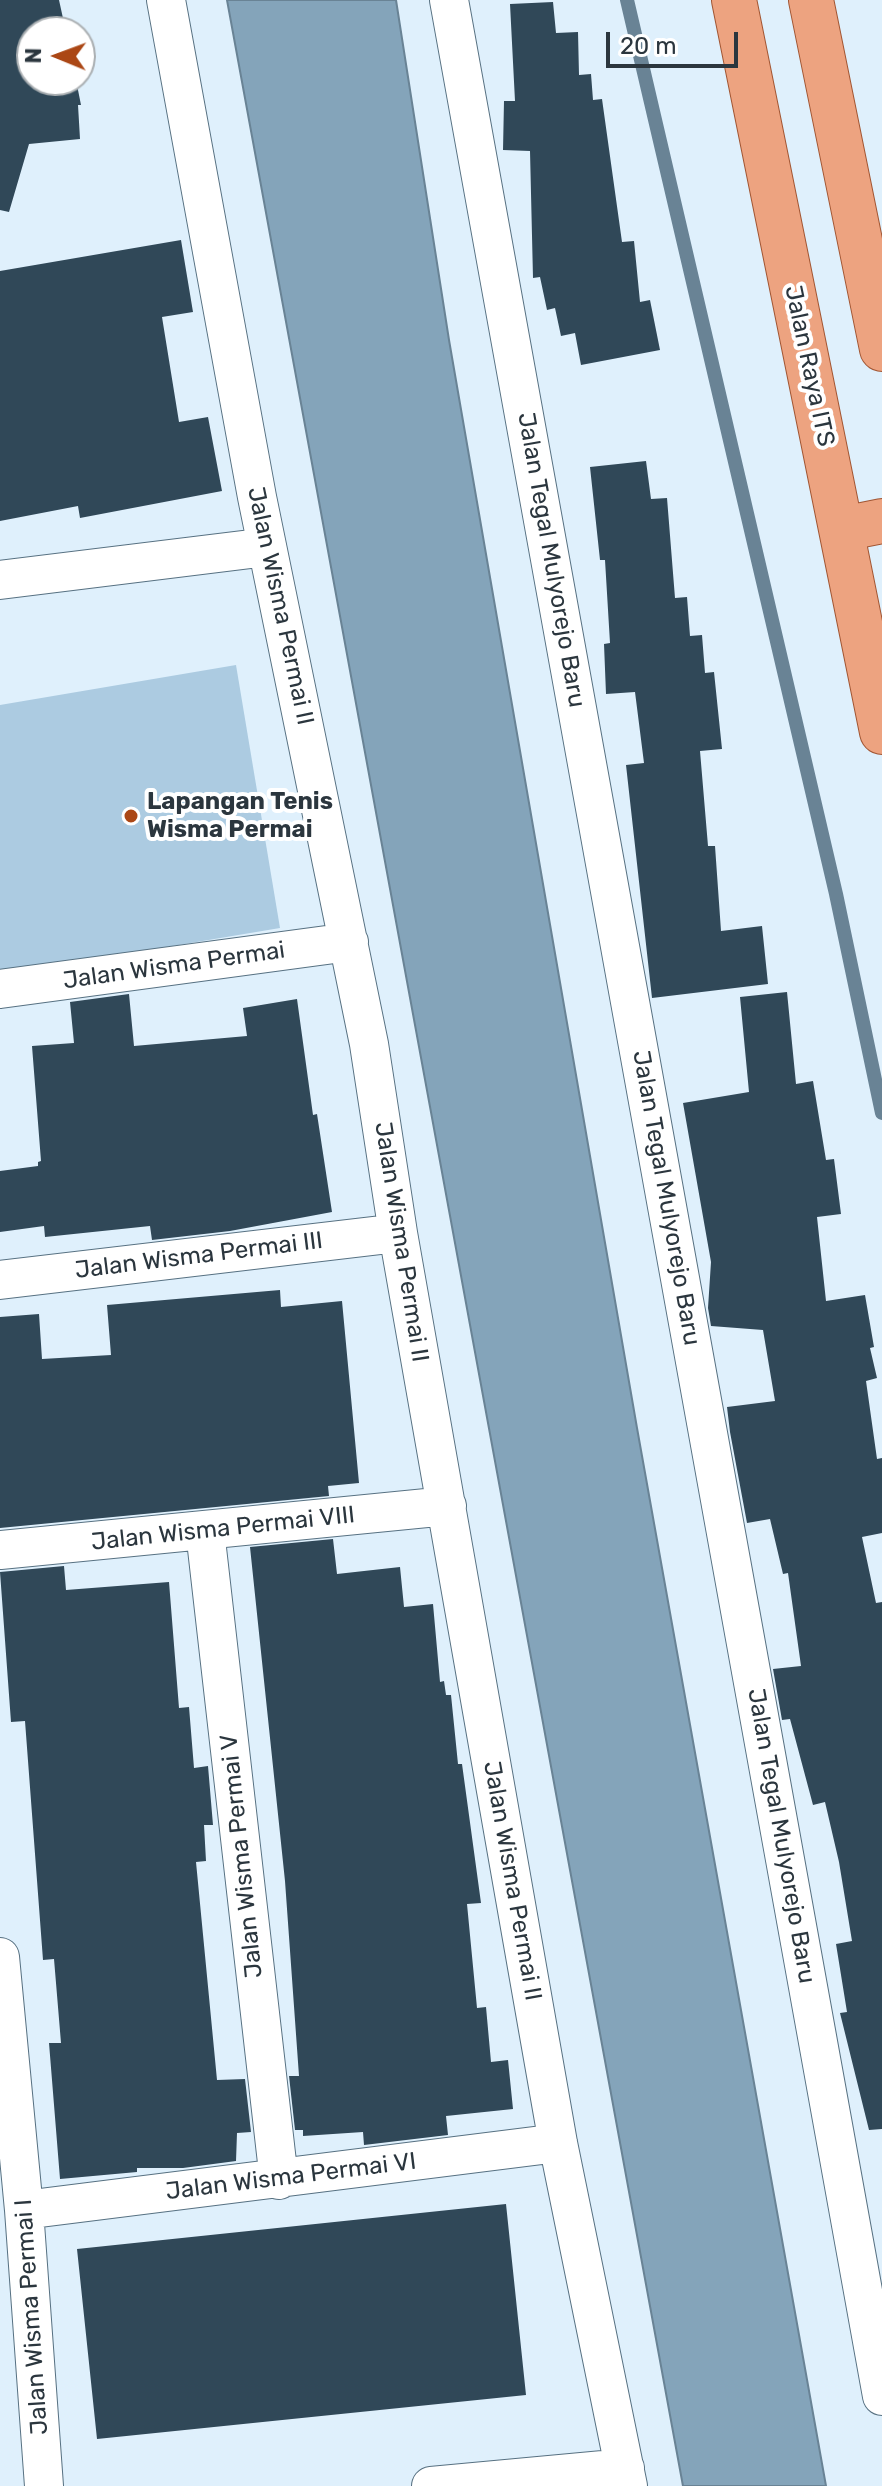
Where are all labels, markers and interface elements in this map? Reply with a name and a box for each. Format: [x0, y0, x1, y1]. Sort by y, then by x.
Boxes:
north arrow [16, 16, 96, 96]
scale bar [610, 16, 742, 66]
text: 20 m [620, 32, 677, 60]
text: N [20, 47, 47, 64]
street label: Jalan Raya ITS [778, 283, 840, 449]
street label: Jalan Tegal Mulyorejo Baru [511, 410, 591, 710]
street label: Jalan Wisma Permai II [241, 484, 319, 728]
place label: Lapangan Tenis Wisma Permai [147, 788, 333, 844]
marker: Lapangan Tenis Wisma Permai [122, 807, 140, 825]
street label: Jalan Wisma Permai [61, 936, 287, 996]
street label: Jalan Tegal Mulyorejo Baru [626, 1048, 706, 1348]
street label: Jalan Wisma Permai II [368, 1120, 434, 1364]
street label: Jalan Wisma Permai III [74, 1227, 324, 1285]
street label: Jalan Wisma Permai VIII [90, 1501, 356, 1557]
street label: Jalan Tegal Mulyorejo Baru [741, 1686, 821, 1986]
street label: Jalan Wisma Permai V [215, 1732, 269, 1980]
street label: Jalan Wisma Permai II [477, 1759, 547, 2003]
street label: Jalan Wisma Permai VI [164, 2147, 418, 2207]
street label: Jalan Wisma Permai I [9, 2198, 55, 2436]

